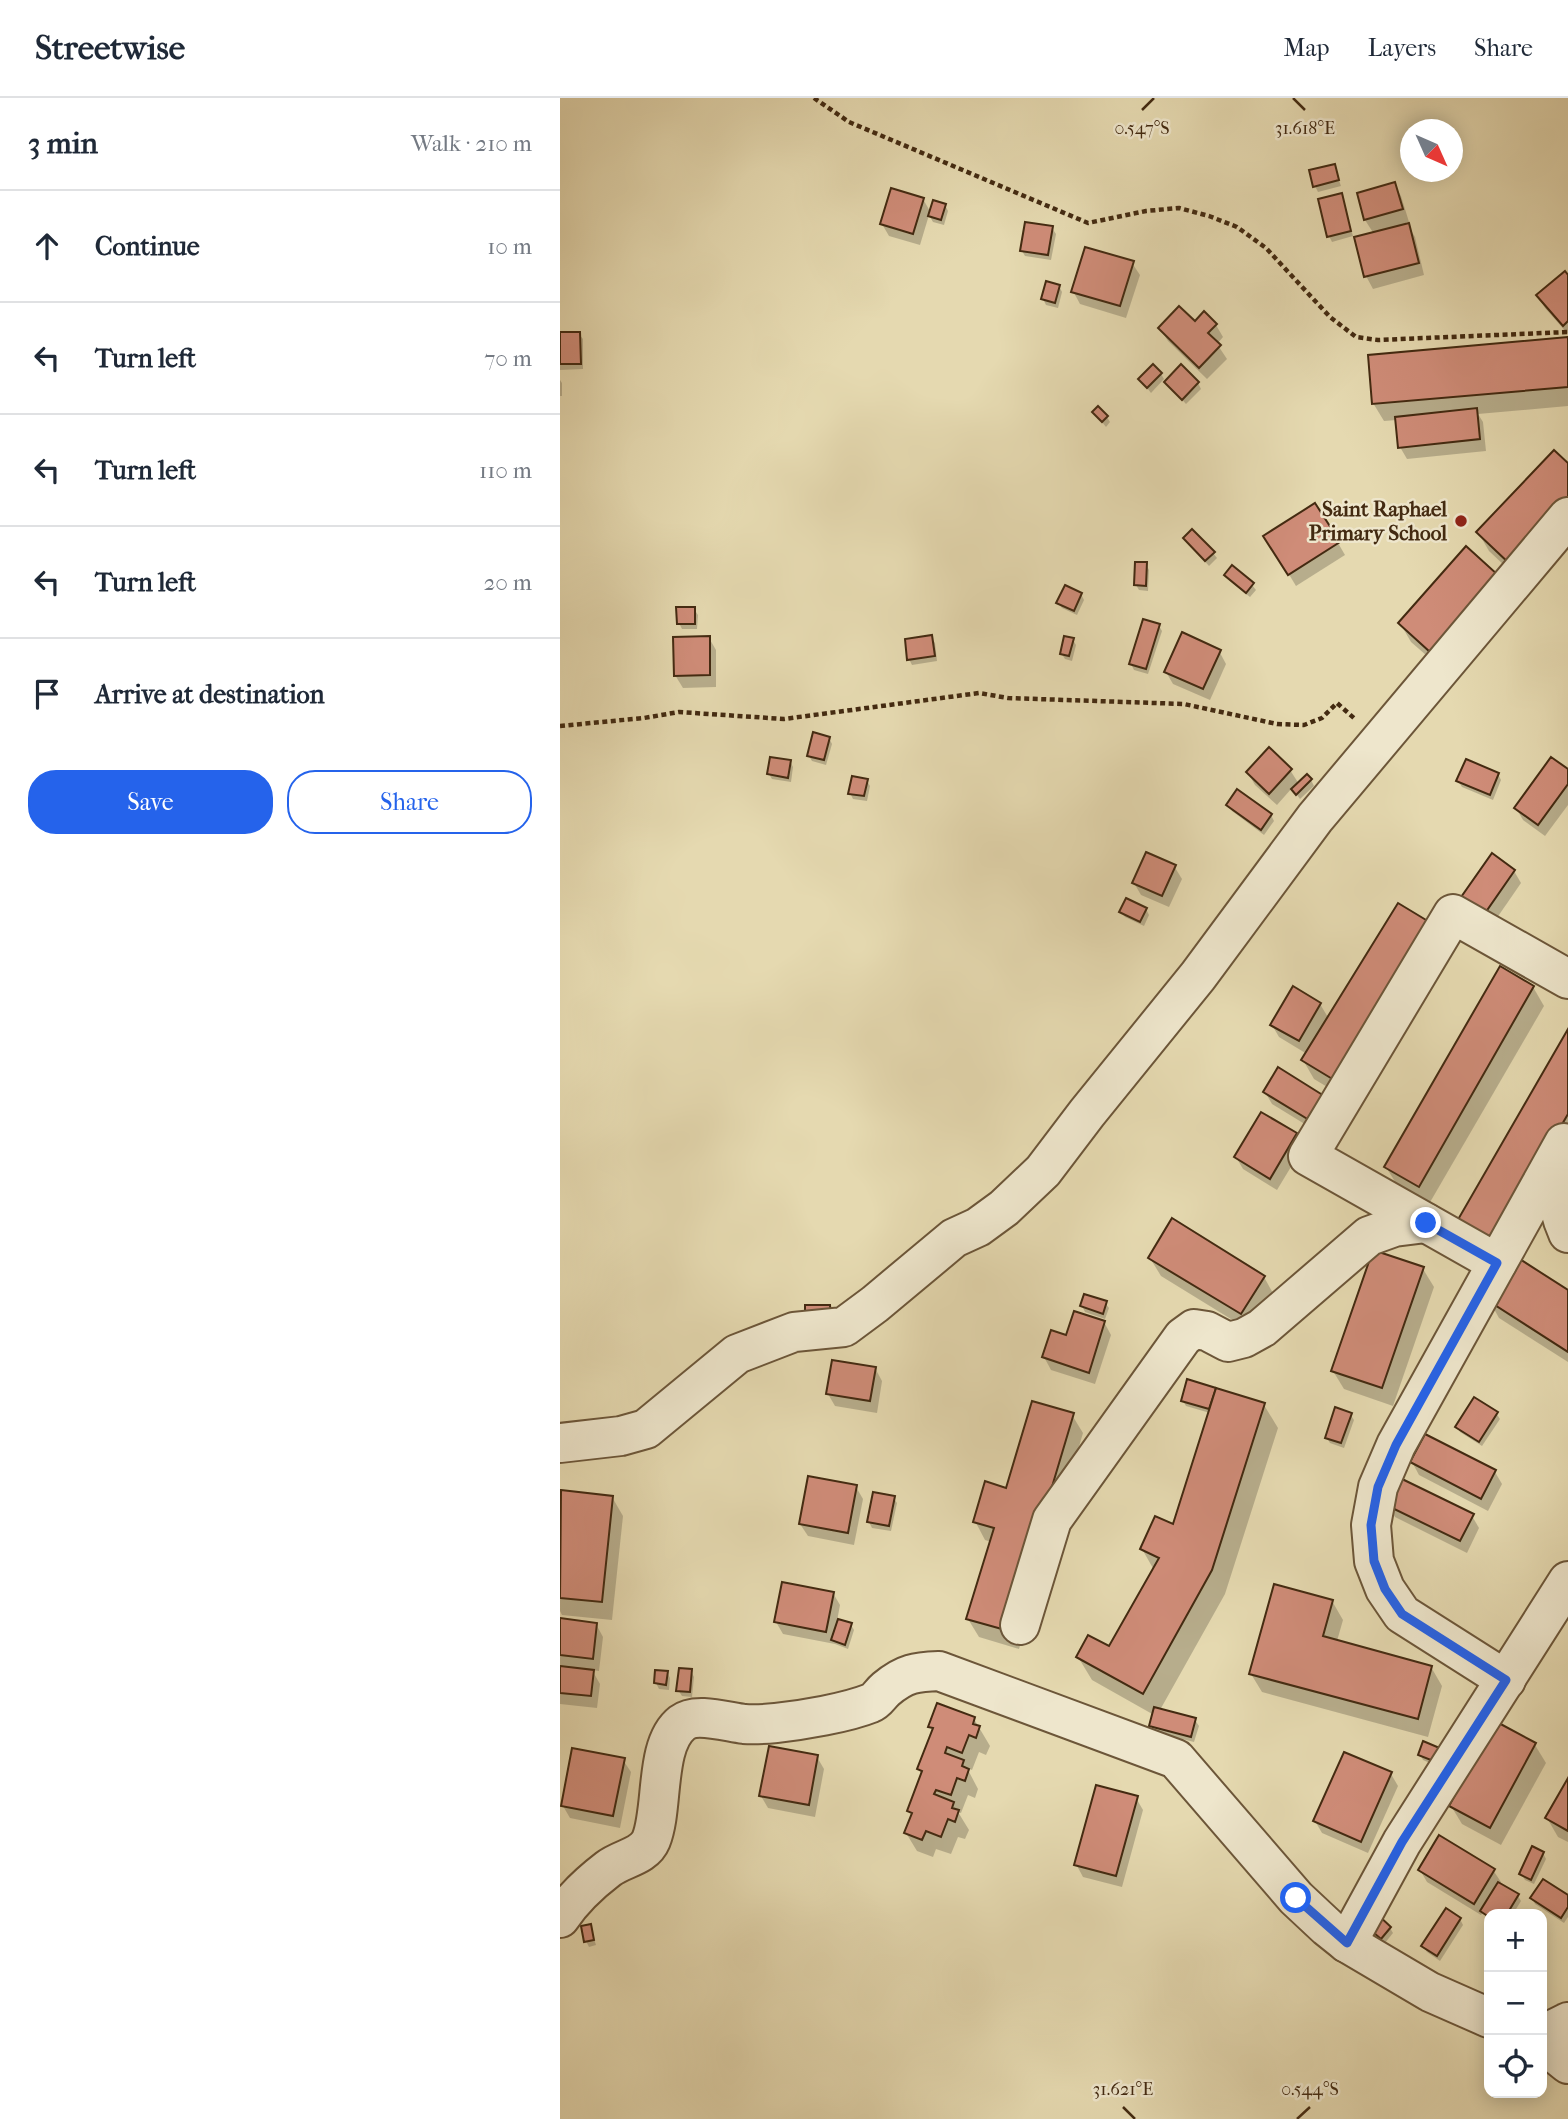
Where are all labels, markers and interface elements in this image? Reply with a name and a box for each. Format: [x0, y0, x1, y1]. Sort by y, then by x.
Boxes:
text: Streetwise [35, 29, 185, 68]
text: Map [1284, 34, 1330, 62]
text: Layers [1368, 34, 1436, 62]
text: Share [1474, 34, 1533, 62]
text: 0.547°S [1114, 118, 1170, 139]
text: 31.618°E [1275, 118, 1335, 139]
north arrow [1400, 119, 1463, 182]
text: 3 min [28, 126, 98, 161]
text: Walk · 210 m [411, 130, 532, 157]
icon: ahead [28, 227, 66, 265]
text: Continue [95, 231, 200, 262]
text: 10 m [487, 233, 532, 260]
icon: left [28, 339, 66, 377]
text: Turn left [95, 343, 196, 374]
text: 70 m [484, 345, 532, 372]
icon: left [28, 451, 66, 489]
text: Turn left [95, 455, 196, 486]
text: 110 m [479, 457, 532, 484]
place label: Saint Raphael Primary School [1309, 497, 1447, 545]
marker: Saint Raphael Primary School [1453, 513, 1469, 529]
icon: left [28, 563, 66, 601]
text: Turn left [95, 567, 196, 598]
text: 20 m [483, 569, 532, 596]
icon: arrive [28, 675, 66, 713]
text: Arrive at destination [95, 679, 325, 710]
button: Save [28, 770, 273, 834]
button: Share [287, 770, 532, 834]
route end [1410, 1207, 1441, 1238]
route start [1280, 1882, 1311, 1913]
map controls [1484, 1909, 1547, 2098]
button: + [1484, 1909, 1547, 1972]
button: − [1484, 1972, 1547, 2035]
button: locate [1484, 2035, 1547, 2098]
text: 31.621°E [1093, 2079, 1153, 2100]
text: 0.544°S [1281, 2079, 1339, 2100]

